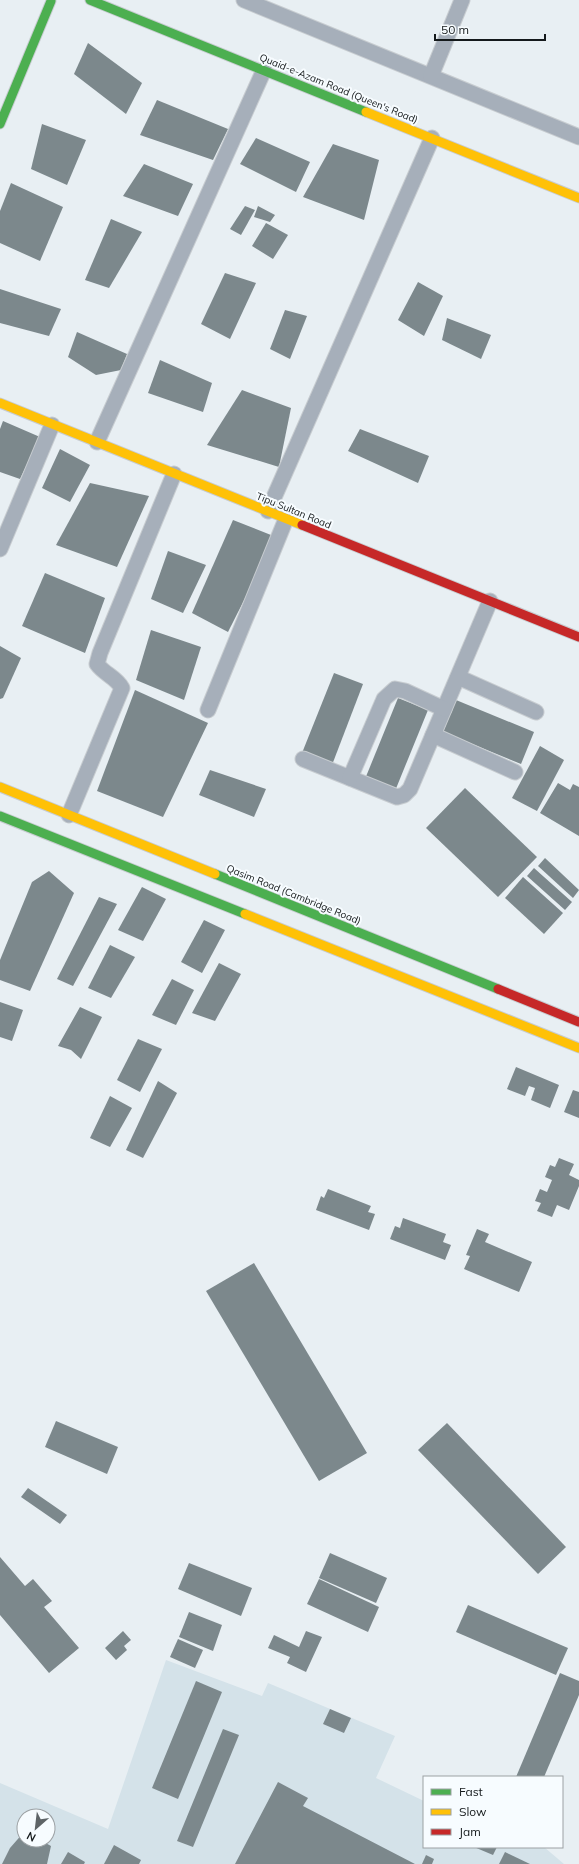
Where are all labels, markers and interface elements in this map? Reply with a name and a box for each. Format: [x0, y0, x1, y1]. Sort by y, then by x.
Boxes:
scale bar [435, 16, 545, 42]
text: 50 m [441, 22, 469, 37]
street label: Quaid-e-Azam Road (Queen's Road) [258, 51, 420, 126]
street label: Tipu Sultan Road [254, 490, 333, 531]
street label: Qasim Road (Cambridge Road) [225, 861, 363, 927]
legend [423, 1776, 563, 1848]
text: Fast [459, 1784, 483, 1799]
text: Slow [459, 1804, 487, 1819]
north arrow [16, 1808, 56, 1848]
text: Jam [459, 1824, 481, 1839]
text: N [24, 1829, 38, 1845]

